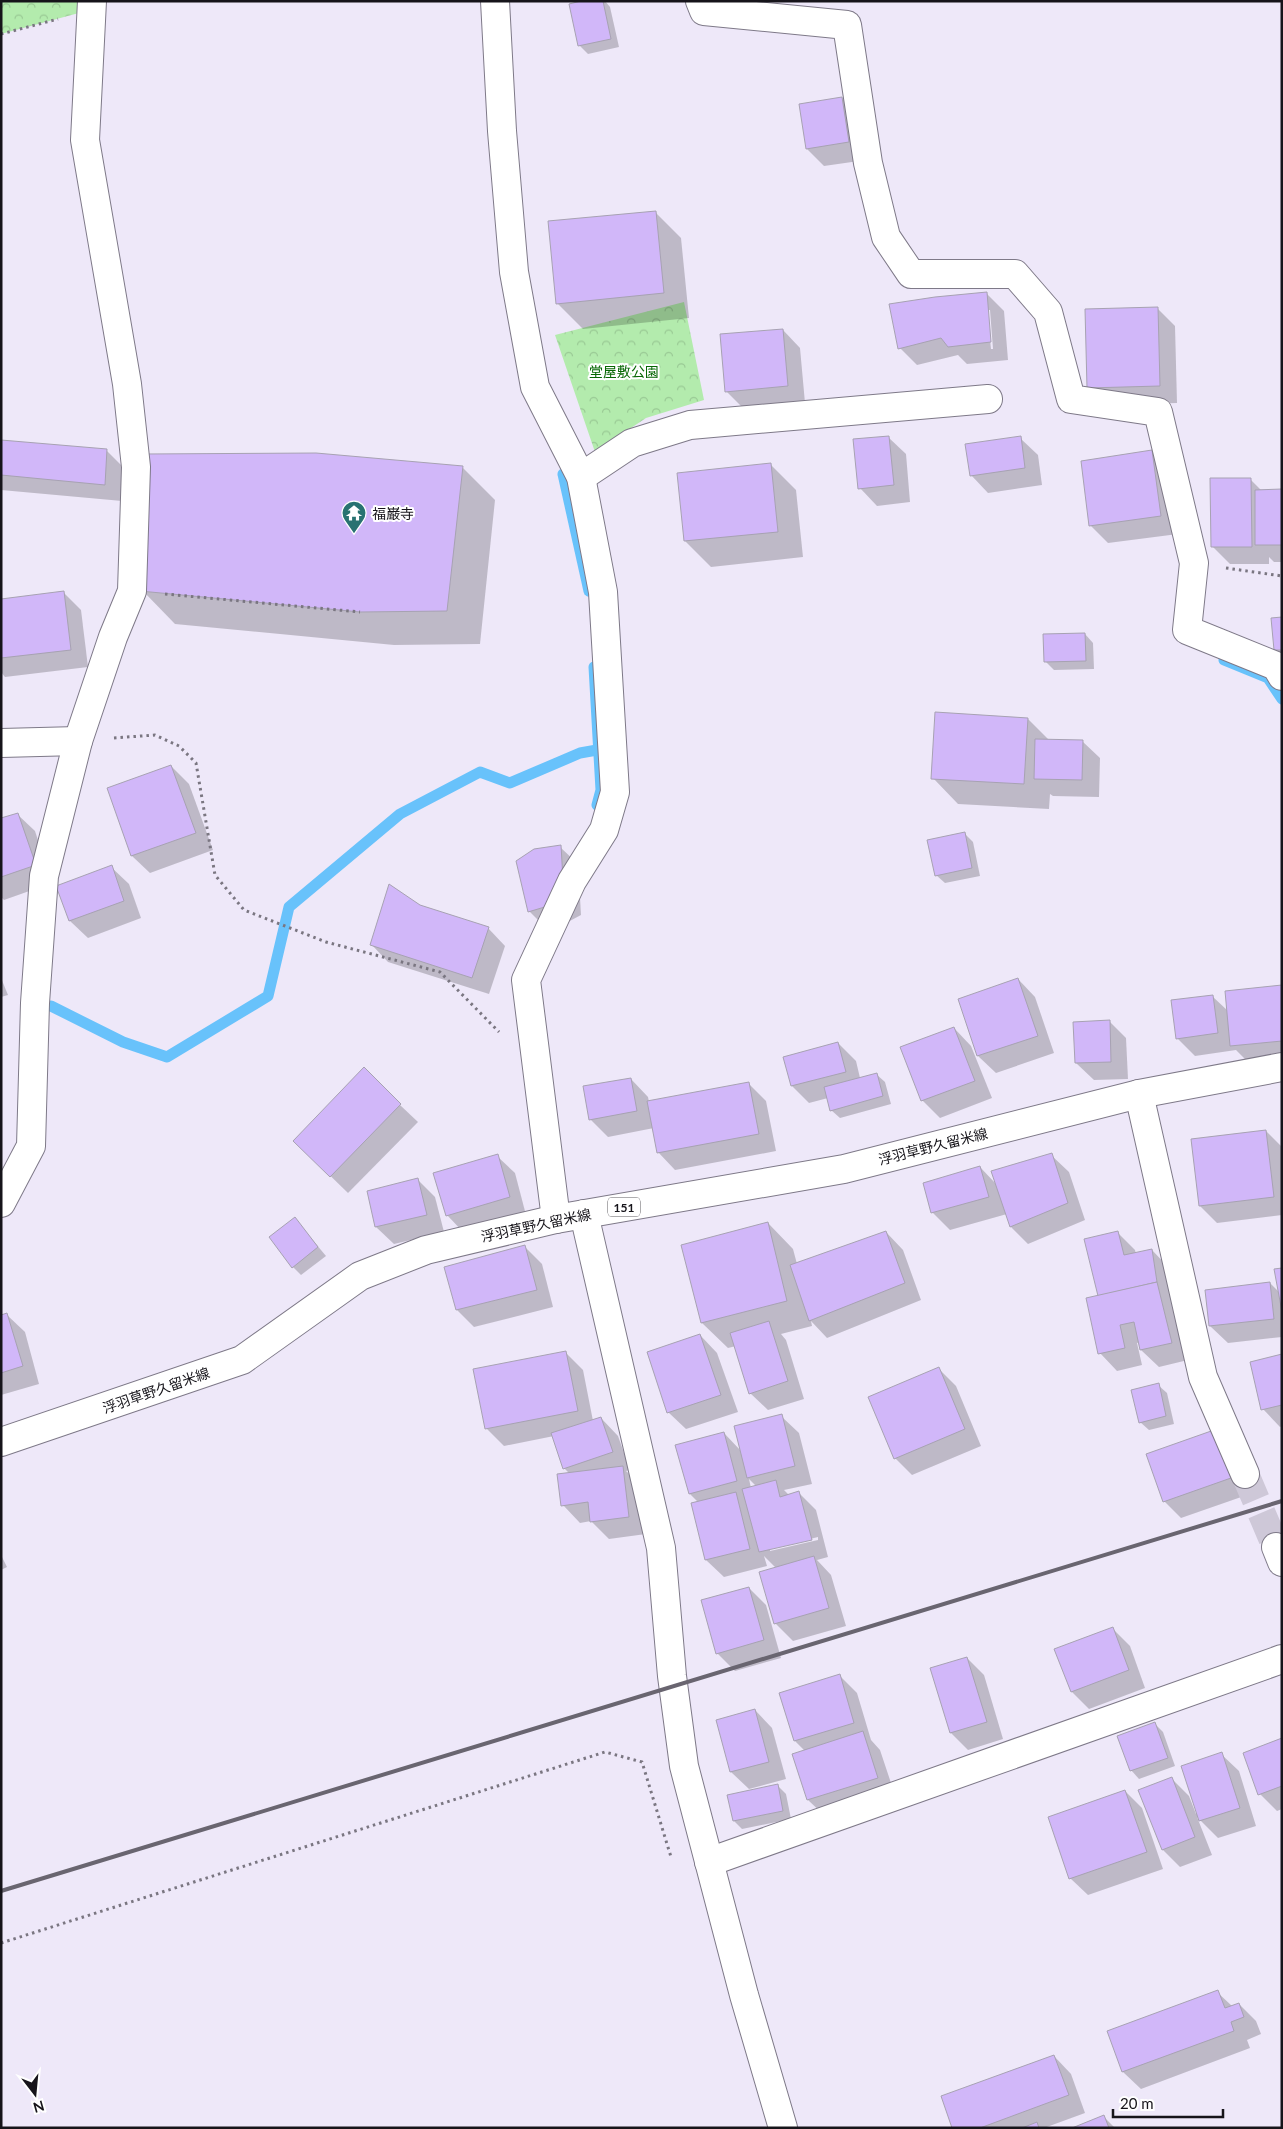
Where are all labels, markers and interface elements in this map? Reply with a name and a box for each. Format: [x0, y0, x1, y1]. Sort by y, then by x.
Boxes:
park label: 堂屋敷公園 [589, 363, 659, 380]
temple icon: 福巌寺 [341, 500, 367, 534]
place label: 福巌寺 [372, 505, 414, 522]
street label: 浮羽草野久留米線 [877, 1124, 989, 1168]
road number: 151 [608, 1198, 640, 1216]
street label: 浮羽草野久留米線 [479, 1205, 593, 1245]
street label: 浮羽草野久留米線 [100, 1364, 212, 1416]
north arrow [10, 2069, 60, 2119]
scale bar [1113, 2086, 1223, 2118]
text: 20 m [1120, 2094, 1154, 2112]
text: N [31, 2097, 46, 2117]

